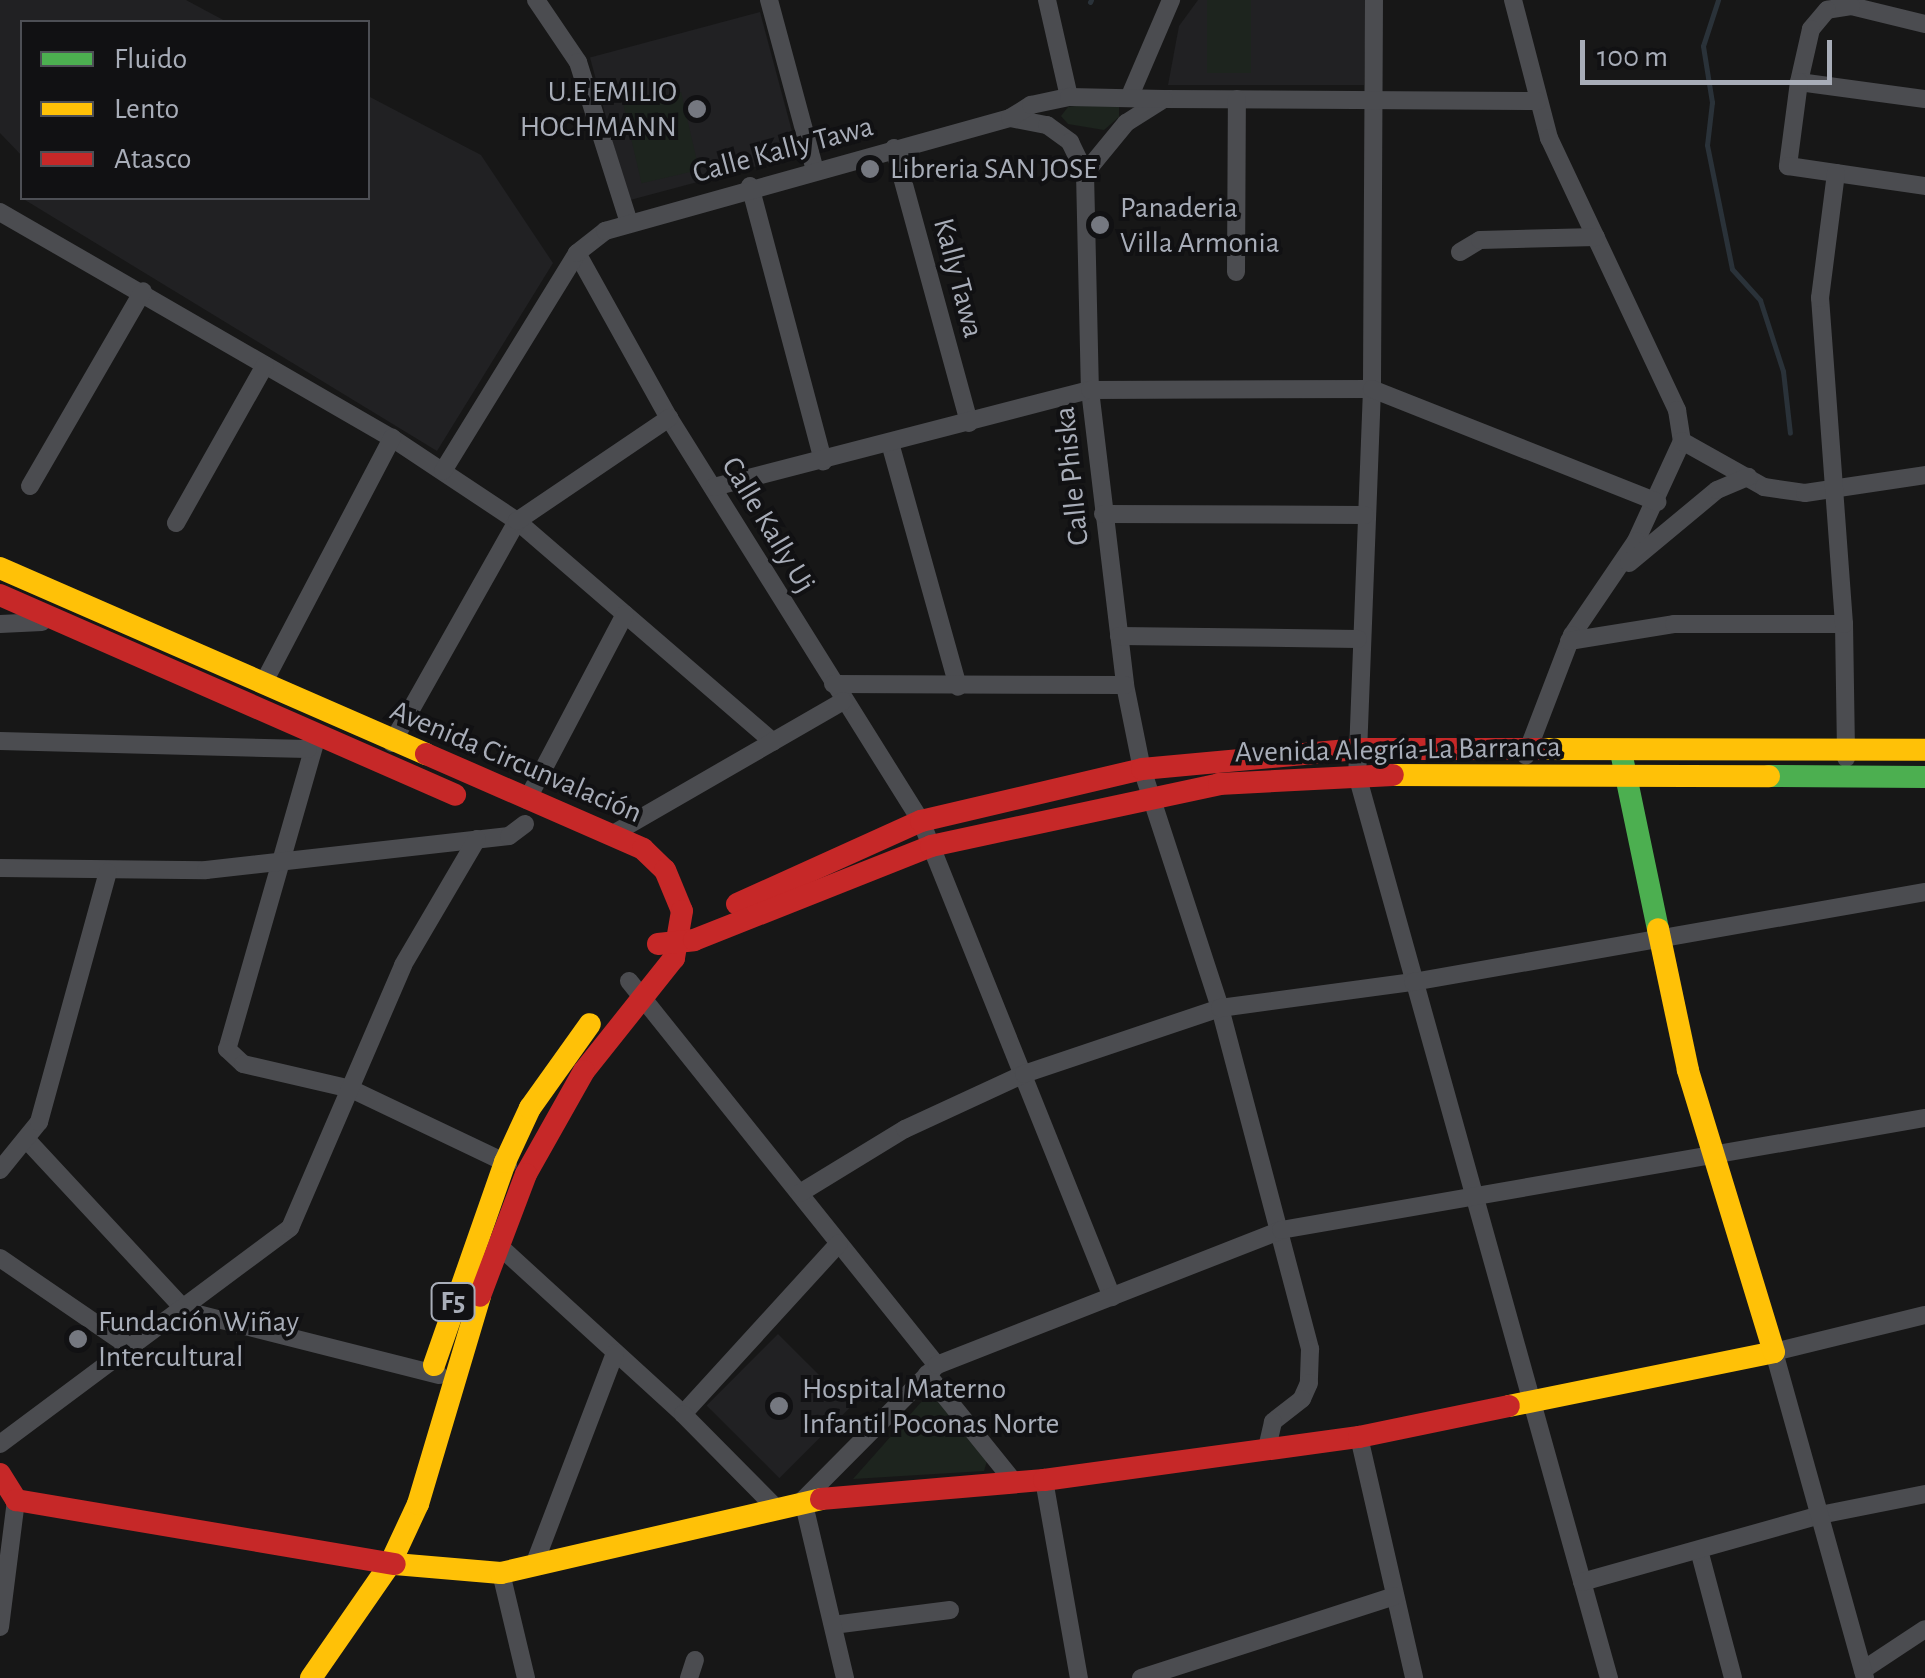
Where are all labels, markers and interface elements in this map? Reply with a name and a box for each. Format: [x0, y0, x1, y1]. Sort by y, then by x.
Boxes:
legend [20, 20, 370, 200]
scale bar [1585, 20, 1838, 82]
text: 100 m [1597, 42, 1668, 72]
text: Fluido [114, 44, 187, 74]
place label: U.E EMILIO HOCHMANN [520, 74, 677, 144]
text: Lento [114, 94, 179, 124]
marker: U.E EMILIO HOCHMANN [686, 98, 708, 120]
street label: Calle Kally Tawa [689, 109, 877, 191]
text: Atasco [114, 144, 192, 174]
place label: Libreria SAN JOSE [890, 151, 1098, 187]
marker: Libreria SAN JOSE [859, 158, 881, 180]
place label: Panaderia Villa Armonia [1120, 190, 1280, 260]
street label: Kally Tawa [925, 214, 991, 342]
marker: Panaderia Villa Armonia [1089, 214, 1111, 236]
street label: Calle Phiska [1047, 405, 1097, 547]
street label: Calle Kally Uj [713, 450, 823, 600]
street label: Avenida Circunvalación [385, 693, 647, 831]
street label: Avenida Alegría-La Barranca [1235, 729, 1561, 771]
road number: F5 [430, 1279, 476, 1325]
place label: Fundación Wiñay Intercultural [98, 1304, 299, 1374]
marker: Fundación Wiñay Intercultural [67, 1328, 89, 1350]
place label: Hospital Materno Infantil Poconas Norte [802, 1371, 1059, 1442]
marker: Hospital Materno Infantil Poconas Norte [766, 1393, 792, 1419]

